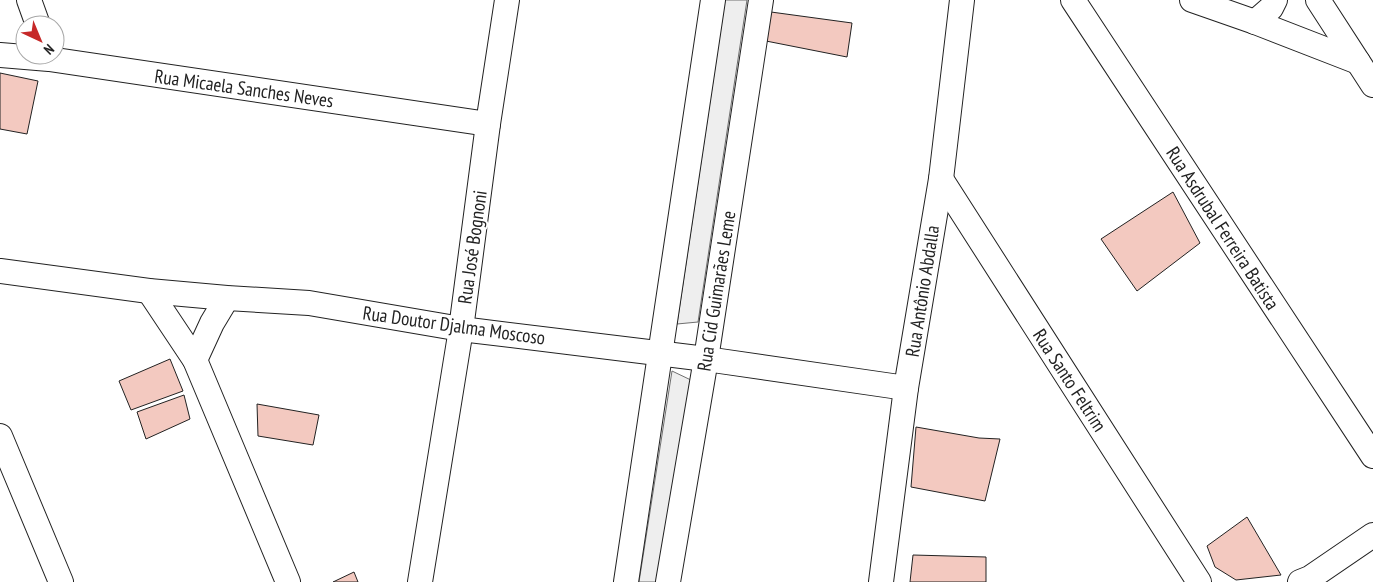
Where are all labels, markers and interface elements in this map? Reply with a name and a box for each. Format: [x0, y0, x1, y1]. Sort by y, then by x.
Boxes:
north arrow [15, 15, 65, 65]
text: N [40, 40, 58, 58]
street label: Rua Micaela Sanches Neves [153, 64, 335, 112]
street label: Rua Asdrubal Ferreira Batista [1161, 142, 1285, 314]
street label: Rua José Bognoni [452, 189, 492, 305]
street label: Rua Cid Guimarães Leme [691, 209, 741, 373]
street label: Rua Antônio Abdalla [900, 224, 944, 358]
street label: Rua Doutor Djalma Moscoso [361, 300, 547, 350]
street label: Rua Santo Feltrim [1028, 324, 1112, 436]

